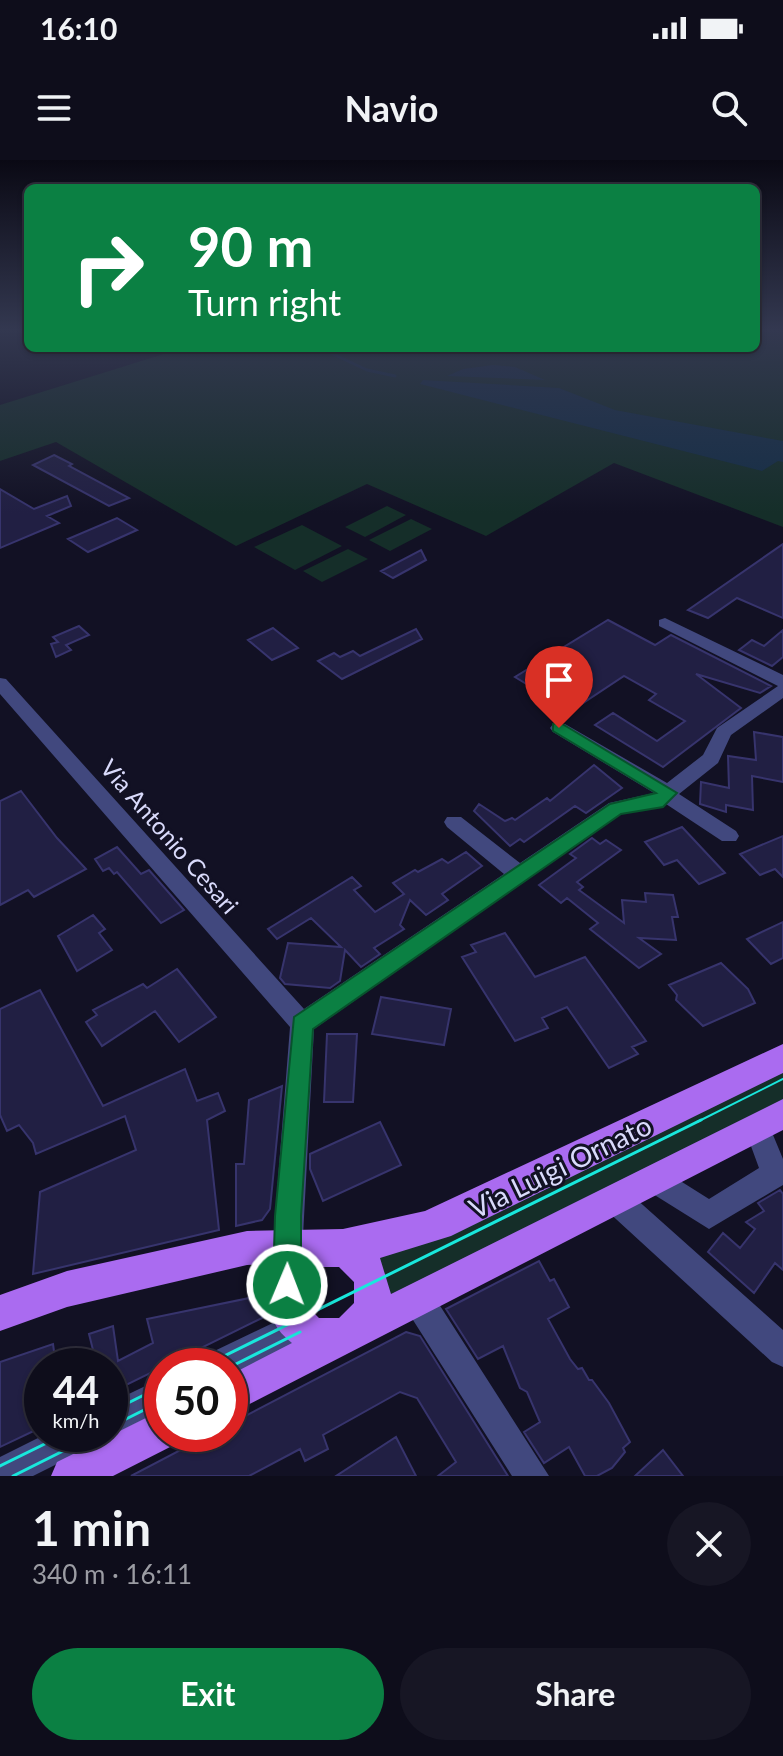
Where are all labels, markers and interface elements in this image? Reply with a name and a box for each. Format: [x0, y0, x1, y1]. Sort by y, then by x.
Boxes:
text: 16:10 [40, 10, 117, 46]
icon: menu [32, 86, 76, 130]
text: Navio [345, 86, 438, 130]
icon: search [707, 86, 751, 130]
text: 90 m [188, 212, 313, 279]
icon: right [56, 216, 160, 320]
text: Turn right [188, 280, 341, 324]
pin [525, 646, 593, 728]
icon: arrive [537, 658, 581, 702]
street label: Via Antonio Cesari [95, 753, 245, 919]
street label: Via Luigi Ornato [463, 1107, 657, 1225]
position arrow [245, 1243, 329, 1327]
speed limit sign: 50 [144, 1348, 248, 1452]
text: 44 [53, 1366, 99, 1414]
text: km/h [53, 1408, 99, 1432]
text: 1 min [32, 1499, 151, 1556]
button: close [667, 1502, 751, 1586]
text: 340 m · 16:11 [32, 1558, 192, 1590]
button: Exit [32, 1648, 384, 1740]
button: Share [400, 1648, 751, 1740]

